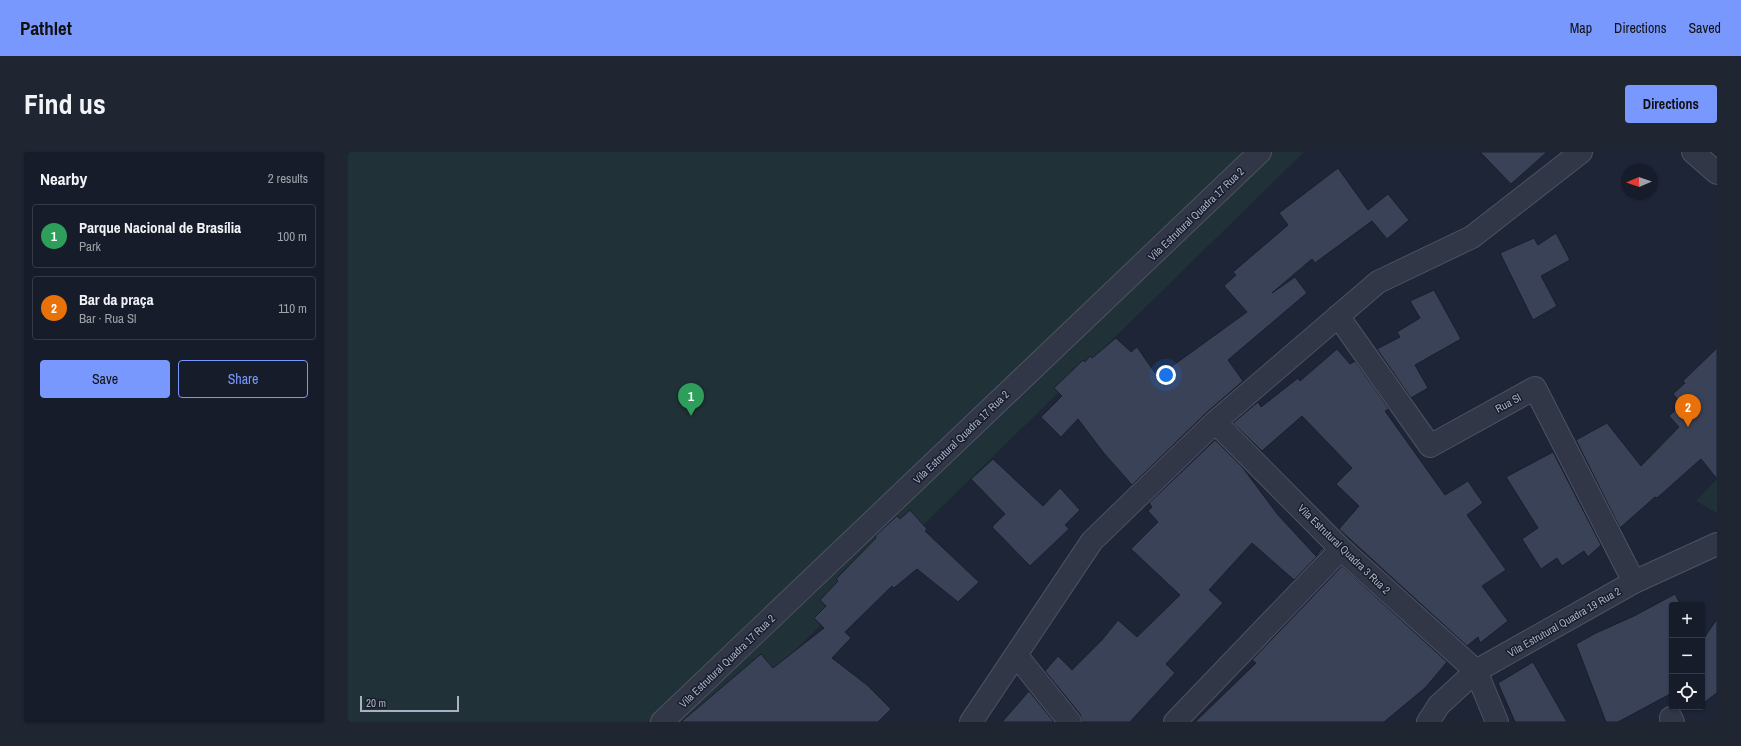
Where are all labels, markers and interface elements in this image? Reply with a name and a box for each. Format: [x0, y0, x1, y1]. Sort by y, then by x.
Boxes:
text: Pathlet [20, 15, 72, 41]
text: Map [1570, 19, 1592, 37]
text: Directions [1614, 19, 1666, 37]
text: Saved [1688, 19, 1721, 37]
text: Find us [24, 85, 106, 123]
button: Directions [1625, 85, 1717, 123]
street label: Vila Estrutural Quadra 17 Rua 2 [1145, 164, 1247, 264]
north arrow [1621, 164, 1657, 200]
text: Nearby [40, 167, 87, 190]
text: 2 results [268, 170, 308, 187]
text: Parque Nacional de Brasília [79, 217, 241, 238]
text: 1 [51, 228, 57, 245]
text: 100 m [277, 228, 307, 245]
text: Park [79, 238, 101, 255]
text: Bar da praça [79, 289, 154, 310]
text: 2 [51, 300, 57, 317]
text: 110 m [278, 300, 307, 317]
text: Bar · Rua Sl [79, 310, 136, 327]
button: Save [40, 360, 170, 398]
button: Share [178, 360, 308, 398]
your location [1156, 365, 1176, 385]
pin: 1 [678, 383, 704, 416]
street label: Vila Estrutural Quadra 17 Rua 2 [910, 387, 1012, 487]
street label: Rua Sl [1493, 390, 1523, 416]
pin: 2 [1675, 394, 1701, 427]
street label: Vila Estrutural Quadra 3 Rua 2 [1295, 501, 1393, 597]
street label: Vila Estrutural Quadra 19 Rua 2 [1505, 584, 1623, 660]
map controls [1669, 602, 1705, 710]
button: + [1669, 602, 1705, 638]
street label: Vila Estrutural Quadra 17 Rua 2 [676, 611, 778, 711]
button: − [1669, 638, 1705, 674]
button: locate [1669, 674, 1705, 710]
scale bar [360, 694, 459, 713]
text: 20 m [366, 696, 386, 710]

